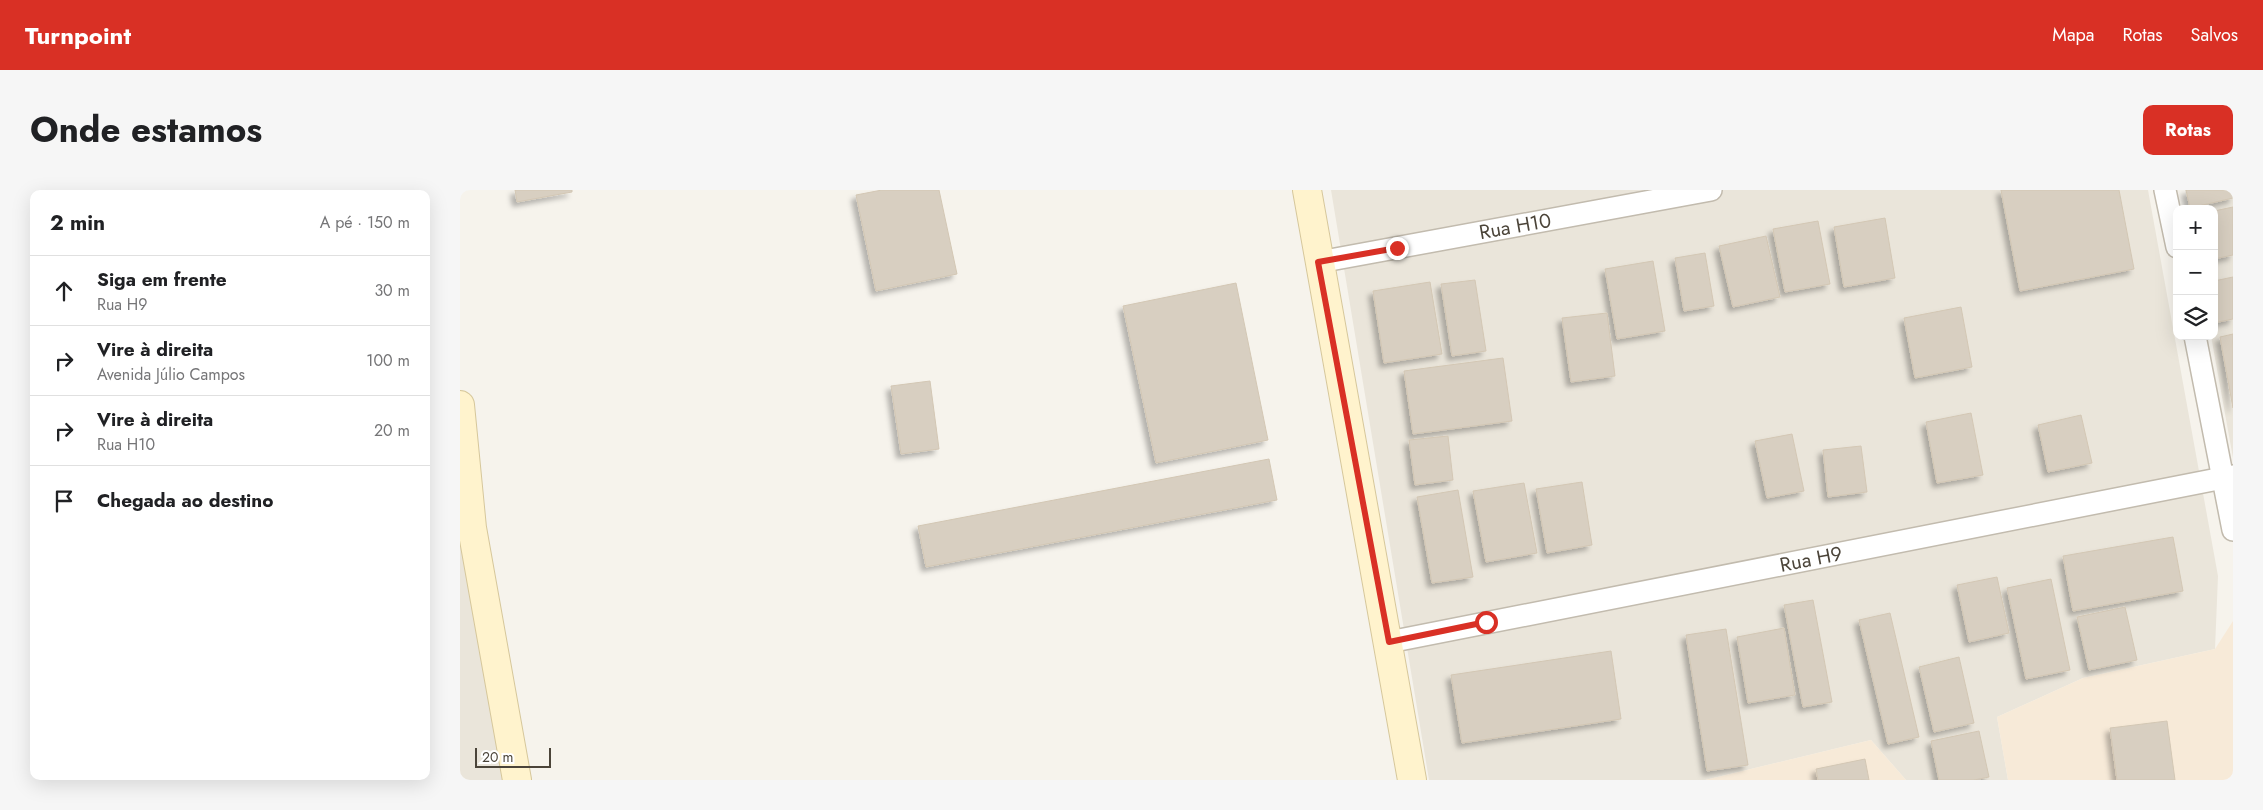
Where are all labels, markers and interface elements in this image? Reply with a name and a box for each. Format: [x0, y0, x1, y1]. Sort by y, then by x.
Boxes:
text: Turnpoint [25, 18, 131, 53]
text: Mapa [2052, 22, 2094, 48]
text: Rotas [2122, 22, 2163, 48]
text: Salvos [2191, 22, 2238, 48]
text: Onde estamos [30, 105, 262, 155]
button: Rotas [2143, 105, 2233, 155]
map controls [2173, 205, 2218, 340]
button: + [2173, 205, 2218, 250]
street label: Rua H10 [1477, 206, 1553, 247]
text: 2 min [50, 208, 105, 238]
text: A pé · 150 m [320, 211, 410, 234]
route end [1386, 237, 1409, 260]
button: − [2173, 250, 2218, 295]
text: Siga em frente [97, 266, 227, 293]
icon: ahead [50, 277, 78, 305]
text: 30 m [374, 279, 410, 302]
text: Rua H9 [97, 293, 148, 316]
button: layers [2173, 295, 2218, 340]
text: Vire à direita [97, 336, 213, 363]
icon: right [50, 347, 78, 375]
text: 100 m [366, 349, 410, 372]
text: Avenida Júlio Campos [97, 363, 245, 386]
text: Vire à direita [97, 406, 213, 433]
icon: right [50, 417, 78, 445]
text: 20 m [374, 419, 410, 442]
text: Rua H10 [97, 433, 155, 456]
icon: arrive [50, 487, 78, 515]
text: Chegada ao destino [97, 487, 273, 514]
street label: Rua H9 [1777, 539, 1845, 580]
route start [1475, 611, 1498, 634]
scale bar [475, 745, 551, 768]
text: 20 m [482, 747, 514, 767]

